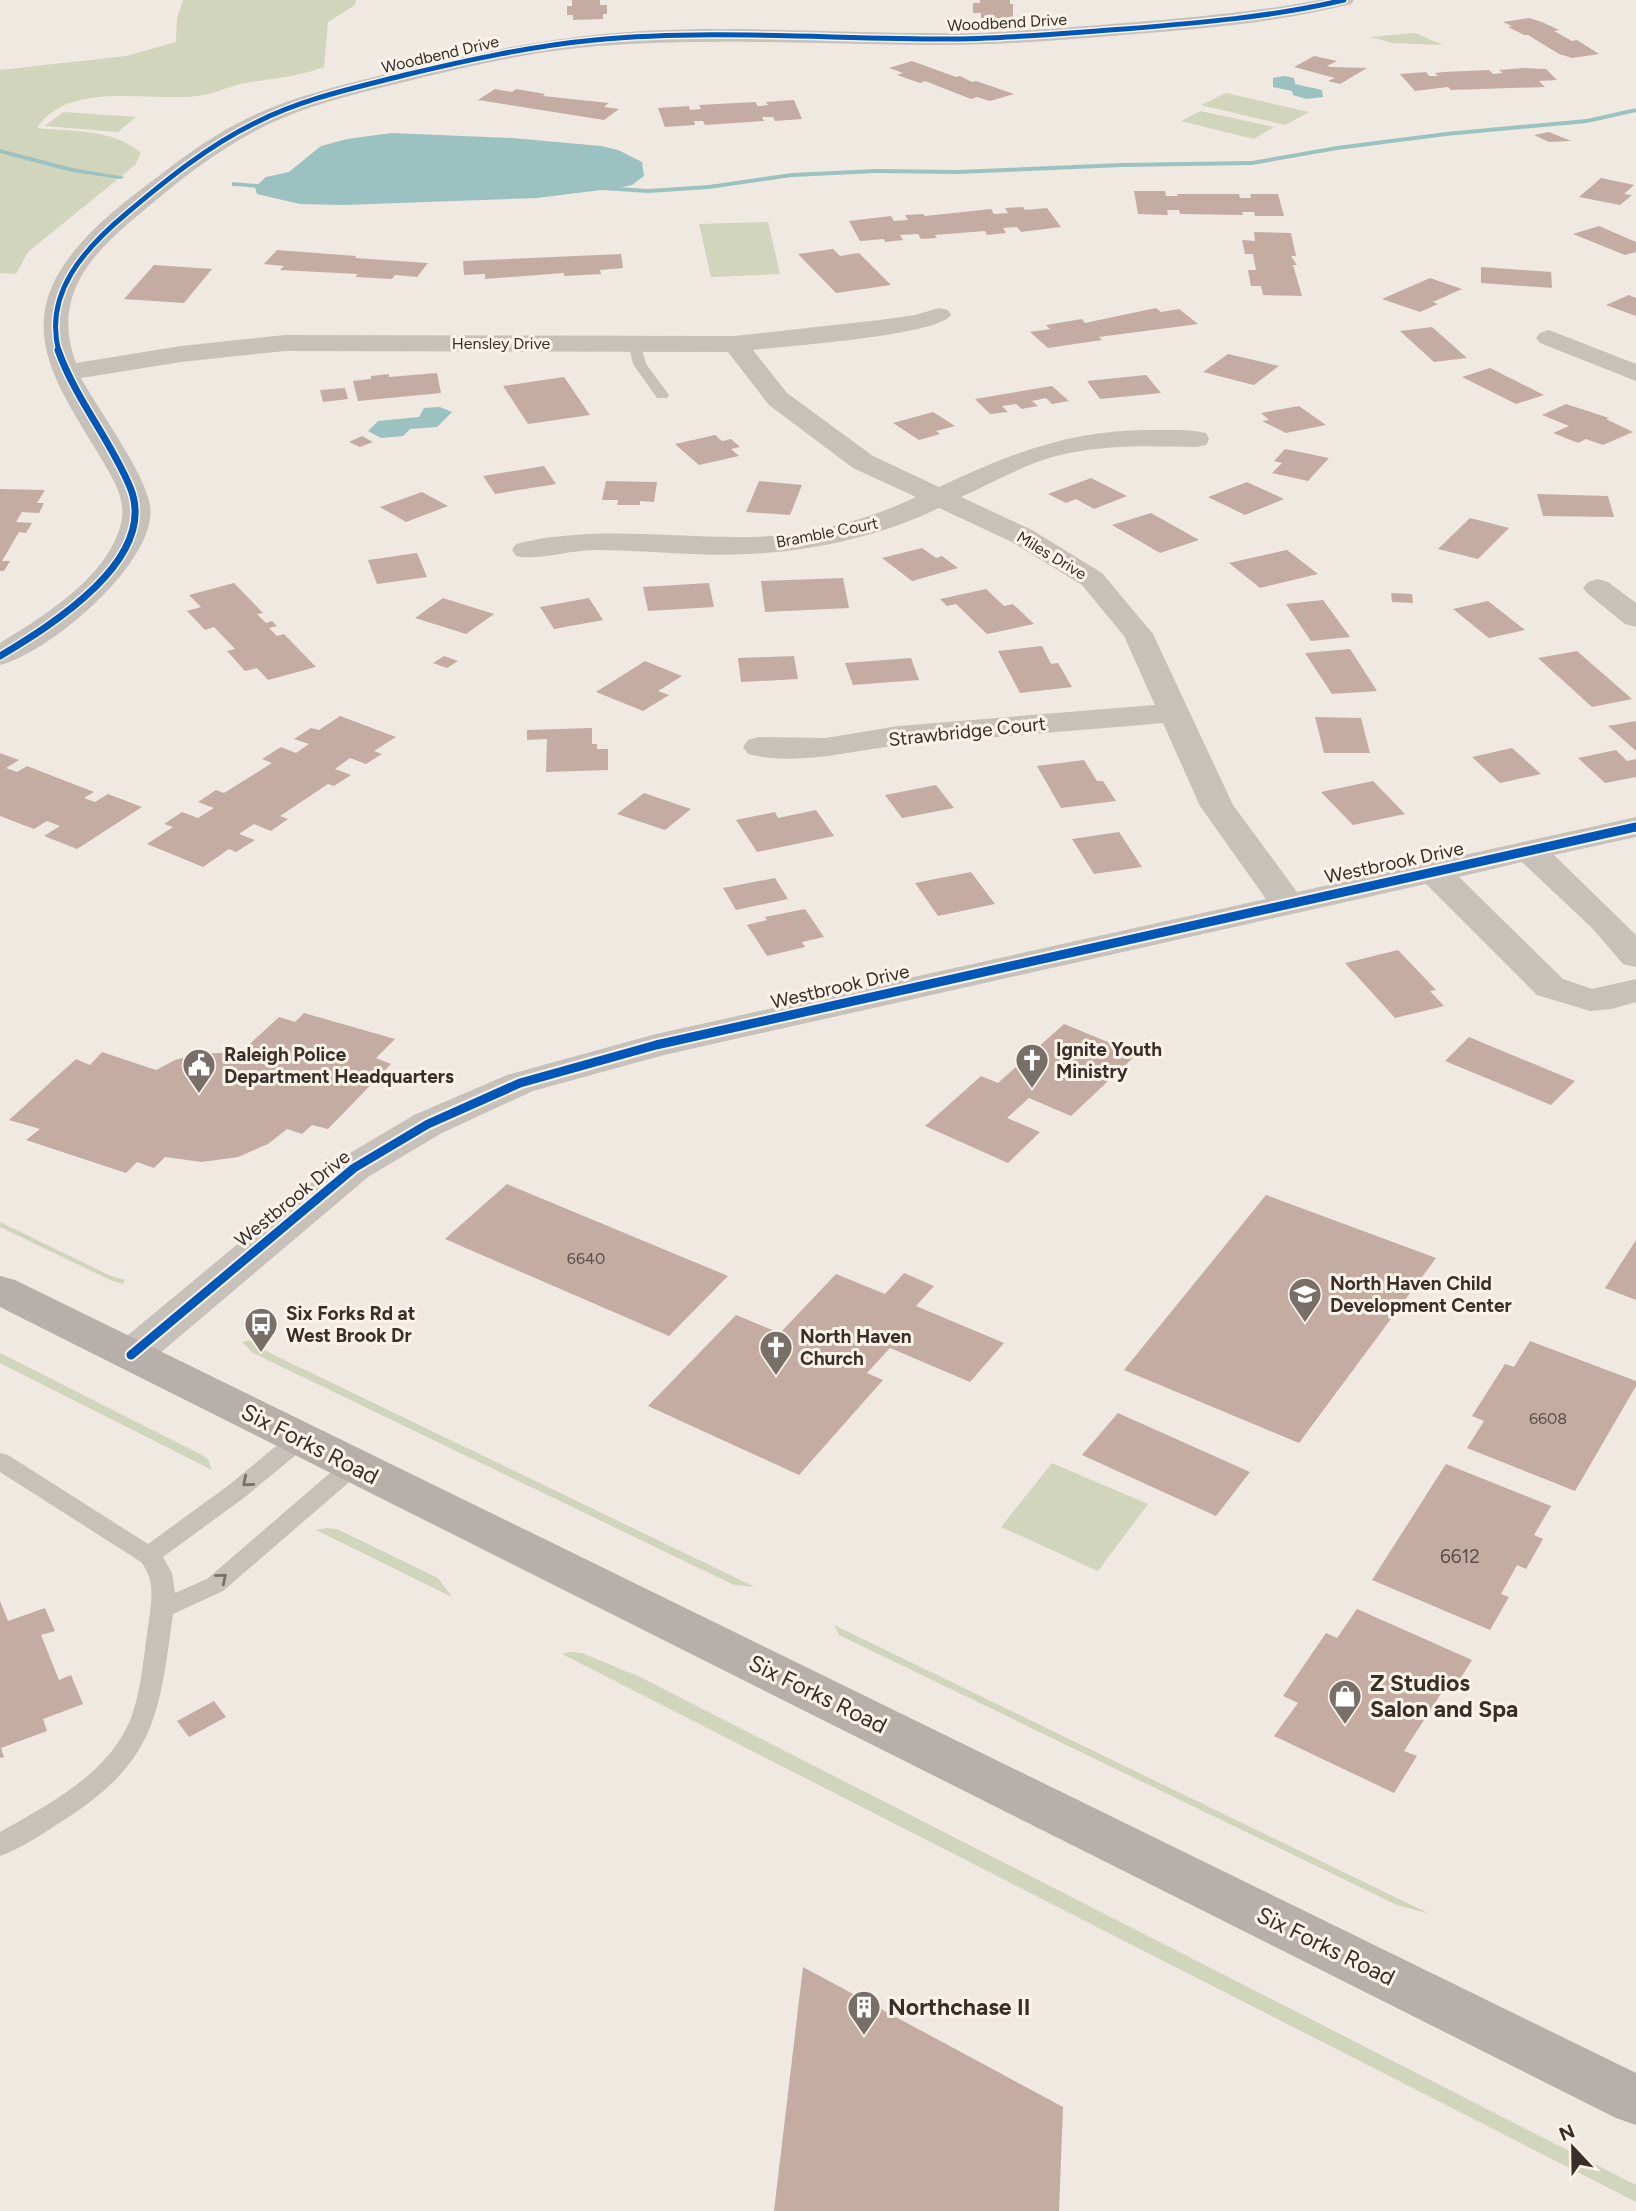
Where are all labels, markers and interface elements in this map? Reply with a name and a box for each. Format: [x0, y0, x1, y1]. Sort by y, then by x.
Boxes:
street label: Woodbend Drive [947, 10, 1068, 35]
street label: Woodbend Drive [380, 32, 501, 77]
street label: Hensley Drive [452, 334, 551, 353]
street label: Bramble Court [774, 513, 880, 552]
street label: Miles Drive [1013, 527, 1090, 584]
street label: Strawbridge Court [887, 712, 1047, 751]
street label: Westbrook Drive [1323, 837, 1466, 888]
street label: Westbrook Drive [769, 959, 912, 1014]
place label: Ignite Youth Ministry [1056, 1038, 1162, 1083]
church icon: Ignite Youth Ministry [1013, 1041, 1051, 1090]
place label: Raleigh Police Department Headquarters [224, 1043, 454, 1088]
public building icon: Raleigh Police Department Headquarters [180, 1046, 218, 1095]
street label: Westbrook Drive [230, 1145, 354, 1252]
house number: 6640 [567, 1249, 605, 1268]
place label: North Haven Child Development Center [1330, 1272, 1512, 1317]
school or university icon: North Haven Child Development Center [1286, 1275, 1324, 1324]
place label: Six Forks Rd at West Brook Dr [286, 1302, 416, 1347]
bus stop icon: Six Forks Rd at West Brook Dr [242, 1305, 280, 1354]
place label: North Haven Church [800, 1325, 912, 1370]
church icon: North Haven Church [757, 1328, 795, 1377]
street label: Six Forks Road [237, 1397, 383, 1491]
house number: 6608 [1529, 1409, 1567, 1428]
one-way arrow [243, 1474, 256, 1486]
house number: 6612 [1440, 1545, 1480, 1568]
one-way arrow [214, 1574, 227, 1586]
street label: Six Forks Road [744, 1649, 892, 1739]
place label: Z Studios Salon and Spa [1370, 1669, 1518, 1723]
shop icon: Z Studios Salon and Spa [1326, 1677, 1364, 1726]
street label: Six Forks Road [1252, 1901, 1400, 1991]
building icon: Northchase II [845, 1988, 883, 2037]
place label: Northchase II [888, 1993, 1030, 2021]
north arrow [1538, 2113, 1608, 2183]
text: N [1556, 2119, 1578, 2146]

